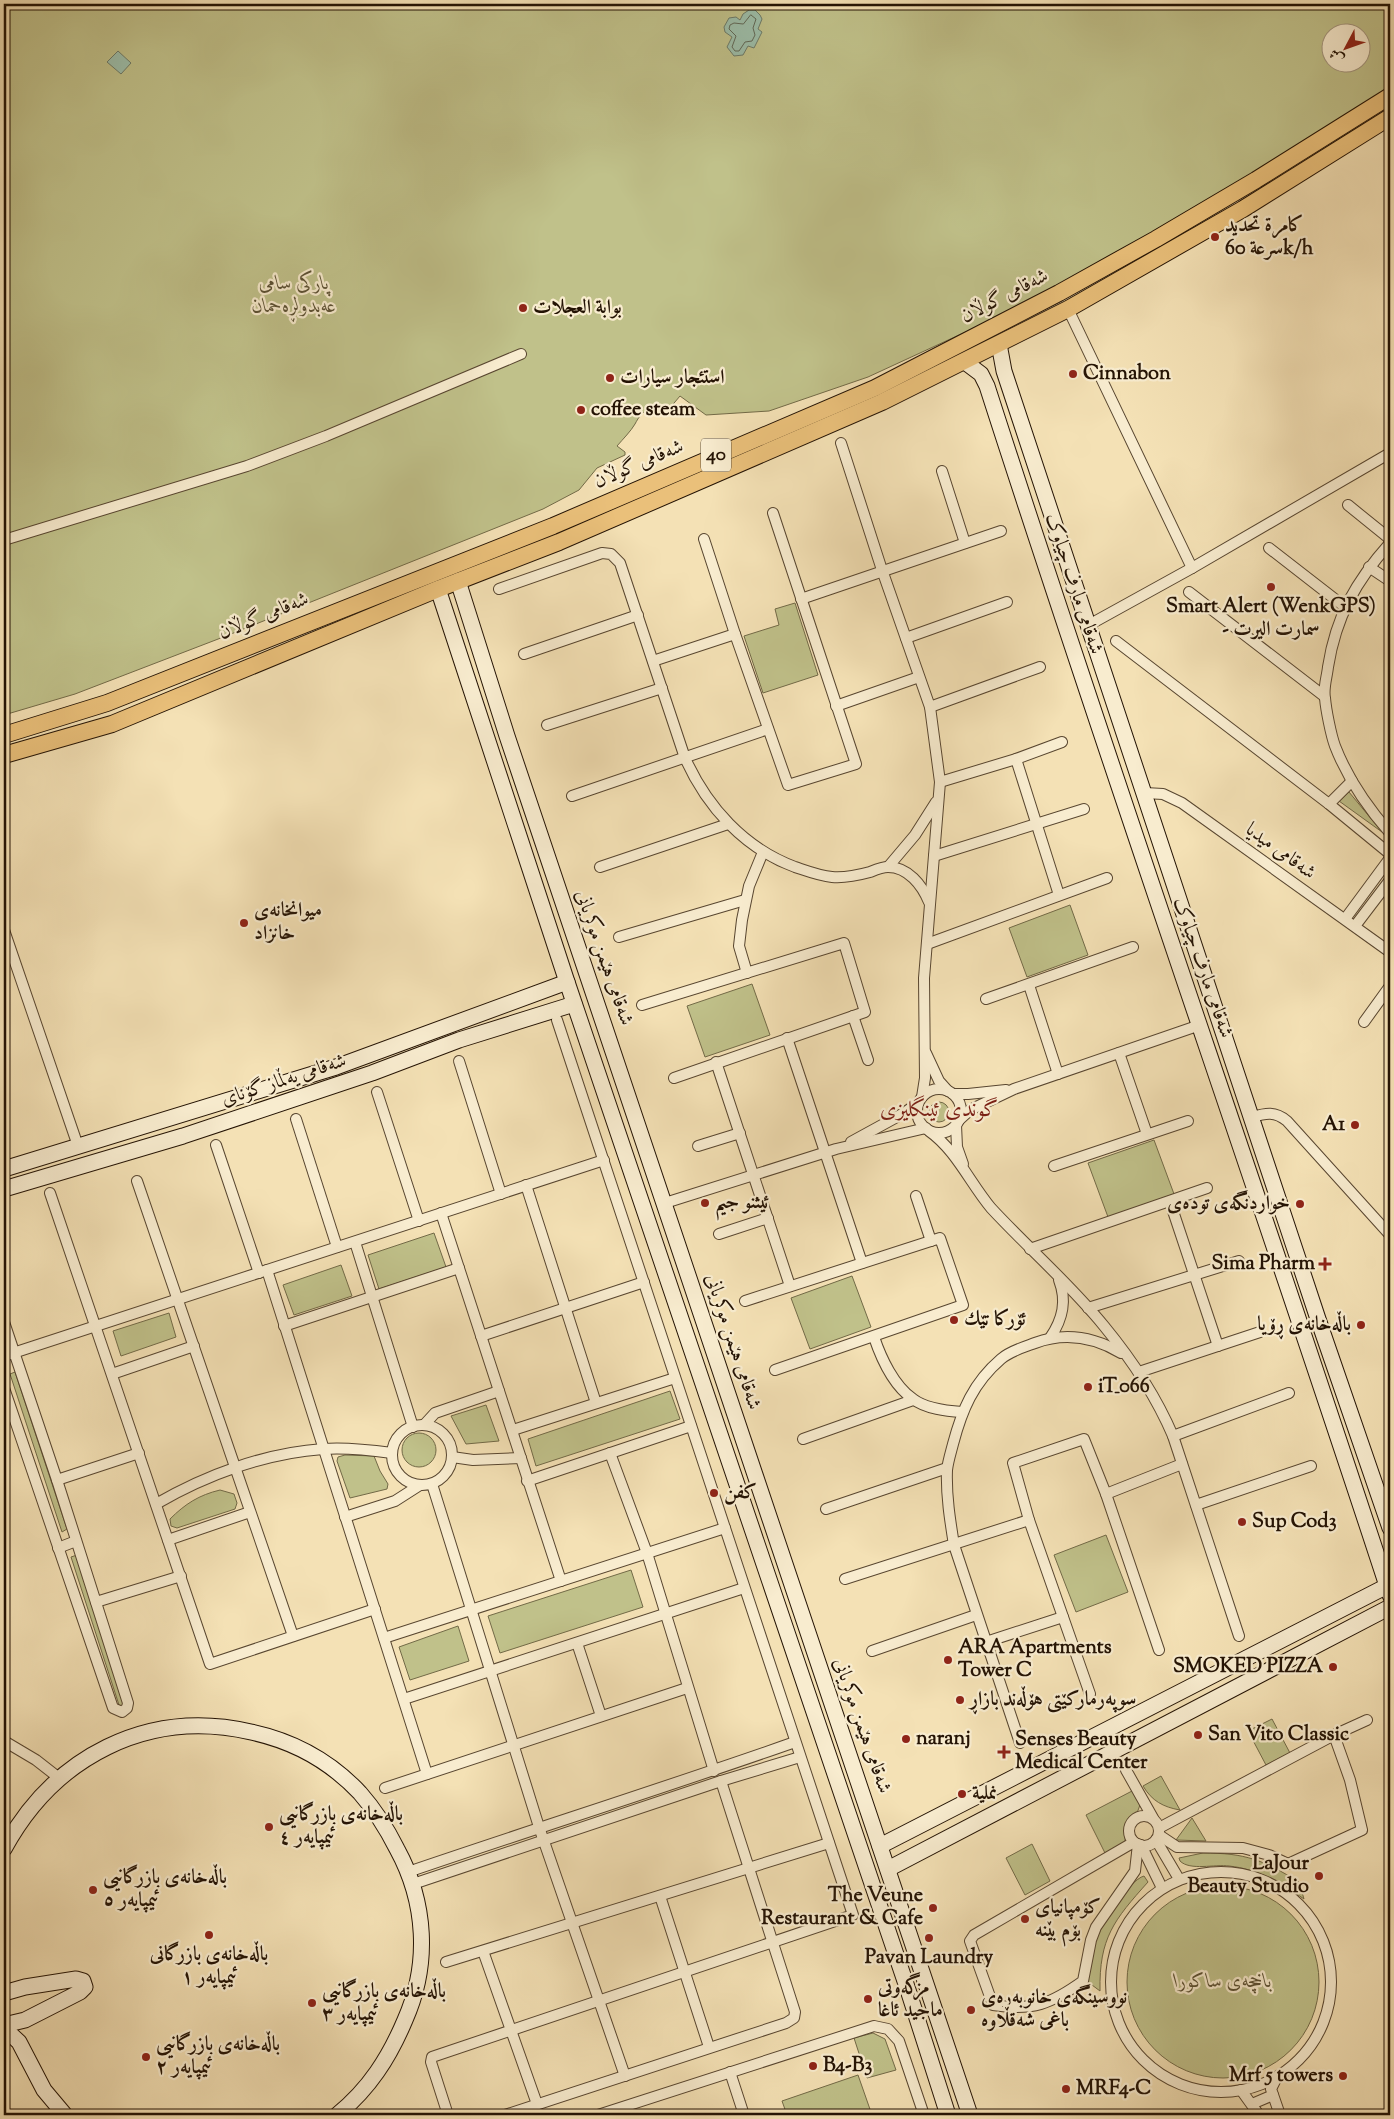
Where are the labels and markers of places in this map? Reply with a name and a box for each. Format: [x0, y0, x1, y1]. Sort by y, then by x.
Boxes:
place label: كامرة تحديد سرعة 60k/h [1225, 212, 1314, 264]
marker: كامرة تحديد سرعة 60k/h [1209, 231, 1221, 243]
place label: بوابة العجلات [533, 294, 622, 323]
marker: بوابة العجلات [517, 302, 529, 314]
place label: Cinnabon [1083, 360, 1171, 389]
place label: استئجار سيارات [620, 364, 725, 393]
marker: Cinnabon [1067, 368, 1079, 380]
marker: استئجار سيارات [604, 372, 616, 384]
place label: coffee steam [591, 396, 696, 425]
marker: coffee steam [575, 404, 587, 416]
marker: Smart Alert (WenkGPS) - سمارت اليرت [1265, 581, 1277, 593]
place label: Smart Alert (WenkGPS) - سمارت اليرت [1166, 593, 1376, 645]
place label: میوانخانەی خانزاد [254, 897, 322, 949]
marker: میوانخانەی خانزاد [238, 917, 250, 929]
place label: A1 [1322, 1111, 1345, 1140]
marker: A1 [1349, 1119, 1361, 1131]
place label: ئيثنو جيم [715, 1189, 770, 1221]
place label: خواردنگەی تودەی [1167, 1190, 1290, 1219]
marker: ئيثنو جيم [699, 1197, 711, 1209]
marker: خواردنگەی تودەی [1294, 1198, 1306, 1210]
place label: Sima Pharm [1211, 1250, 1315, 1279]
marker: Sima Pharm [1319, 1258, 1331, 1270]
place label: ئۆركا تێك [964, 1306, 1027, 1335]
place label: باڵەخانەی ڕۆیا [1257, 1311, 1351, 1340]
marker: ئۆركا تێك [948, 1314, 960, 1326]
marker: باڵەخانەی ڕۆیا [1355, 1319, 1367, 1331]
place label: iT_066 [1098, 1373, 1150, 1402]
marker: iT_066 [1082, 1381, 1094, 1393]
place label: كفن [724, 1479, 757, 1508]
marker: كفن [708, 1487, 720, 1499]
place label: Sup Cod3 [1252, 1508, 1337, 1537]
marker: Sup Cod3 [1236, 1516, 1248, 1528]
place label: ARA Apartments Tower C [958, 1634, 1112, 1686]
place label: SMOKED PIZZA [1173, 1653, 1324, 1682]
marker: ARA Apartments Tower C [942, 1654, 954, 1666]
marker: SMOKED PIZZA [1327, 1661, 1339, 1673]
place label: سوپەرمارکێتی هۆڵەند بازاڕ [968, 1686, 1136, 1715]
marker: سوپەرمارکێتی هۆڵەند بازاڕ [954, 1694, 966, 1706]
place label: San Vito Classic [1208, 1721, 1349, 1750]
place label: naranj [916, 1725, 971, 1754]
place label: Senses Beauty Medical Center [1015, 1726, 1148, 1778]
marker: San Vito Classic [1192, 1729, 1204, 1741]
marker: naranj [900, 1733, 912, 1745]
marker: Senses Beauty Medical Center [997, 1745, 1011, 1759]
place label: نملية [972, 1780, 997, 1809]
marker: نملية [956, 1788, 968, 1800]
place label: باڵەخانەی بازرگانیی ئیمپایەر ٤ [279, 1801, 403, 1853]
marker: باڵەخانەی بازرگانیی ئیمپایەر ٤ [263, 1821, 275, 1833]
place label: LaJour Beauty Studio [1187, 1850, 1309, 1902]
place label: باڵەخانەی بازرگانیی ئیمپایەر ٥ [103, 1864, 227, 1916]
marker: LaJour Beauty Studio [1313, 1870, 1325, 1882]
place label: The Veune Restaurant & Cafe [761, 1882, 923, 1934]
marker: باڵەخانەی بازرگانیی ئیمپایەر ٥ [87, 1884, 99, 1896]
place label: کۆمپانیای بۆم بێنە [1035, 1894, 1101, 1947]
marker: The Veune Restaurant & Cafe [927, 1902, 939, 1914]
marker: کۆمپانیای بۆم بێنە [1019, 1913, 1031, 1925]
marker: باڵەخانەی بازرگانی ئیمپایەر ١ [203, 1929, 215, 1941]
marker: Pavan Laundry [923, 1932, 935, 1944]
place label: باڵەخانەی بازرگانی ئیمپایەر ١ [149, 1941, 268, 1993]
place label: Pavan Laundry [865, 1944, 993, 1973]
place label: مزگەوتی ماجید ئاغا [877, 1972, 943, 2026]
place label: باڵەخانەی بازرگانیی ئیمپایەر ٣ [322, 1978, 446, 2030]
place label: نووسینگەی خانوبەرەی باغی شەقڵاوە [981, 1984, 1128, 2036]
marker: مزگەوتی ماجید ئاغا [862, 1993, 874, 2005]
marker: باڵەخانەی بازرگانیی ئیمپایەر ٣ [306, 1997, 318, 2009]
marker: نووسینگەی خانوبەرەی باغی شەقڵاوە [965, 2004, 977, 2016]
place label: باڵەخانەی بازرگانیی ئیمپایەر ٢ [156, 2031, 280, 2083]
marker: باڵەخانەی بازرگانیی ئیمپایەر ٢ [140, 2051, 152, 2063]
place label: B4-B3 [823, 2052, 872, 2081]
marker: B4-B3 [807, 2060, 819, 2072]
place label: Mrf 5 towers [1229, 2062, 1333, 2091]
marker: Mrf 5 towers [1337, 2070, 1349, 2082]
place label: MRF4-C [1076, 2075, 1151, 2104]
marker: MRF4-C [1060, 2083, 1072, 2095]

